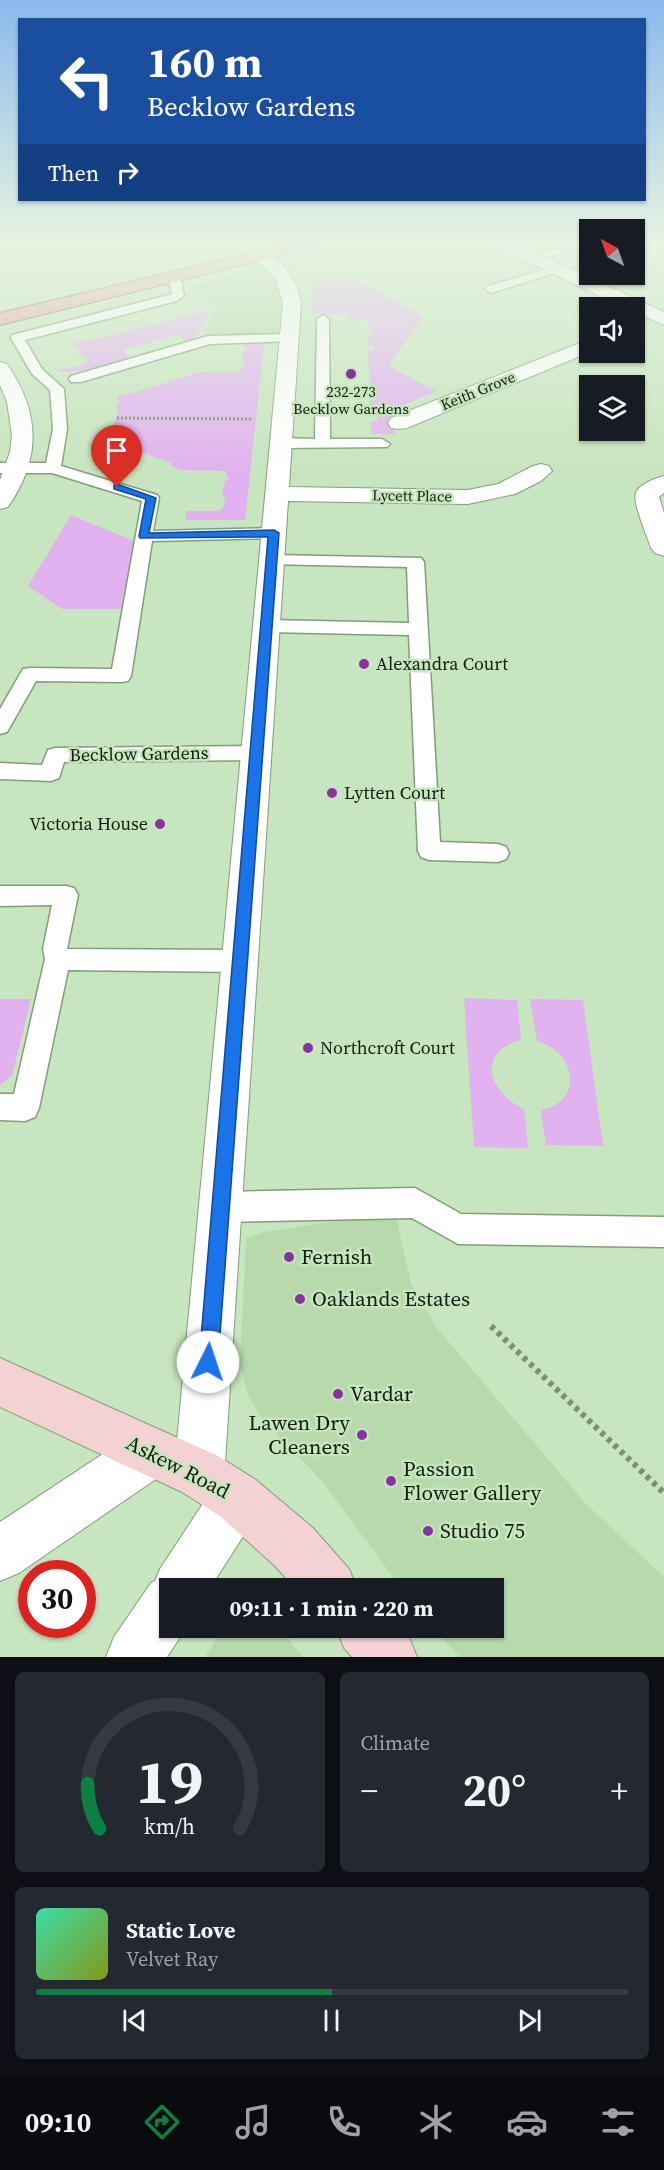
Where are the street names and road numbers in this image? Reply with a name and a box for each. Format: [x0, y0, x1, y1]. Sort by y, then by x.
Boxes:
street label: Keith Grove [437, 366, 519, 415]
street label: Lycett Place [372, 484, 453, 507]
street label: Becklow Gardens [69, 740, 209, 767]
street label: Askew Road [121, 1428, 235, 1505]

